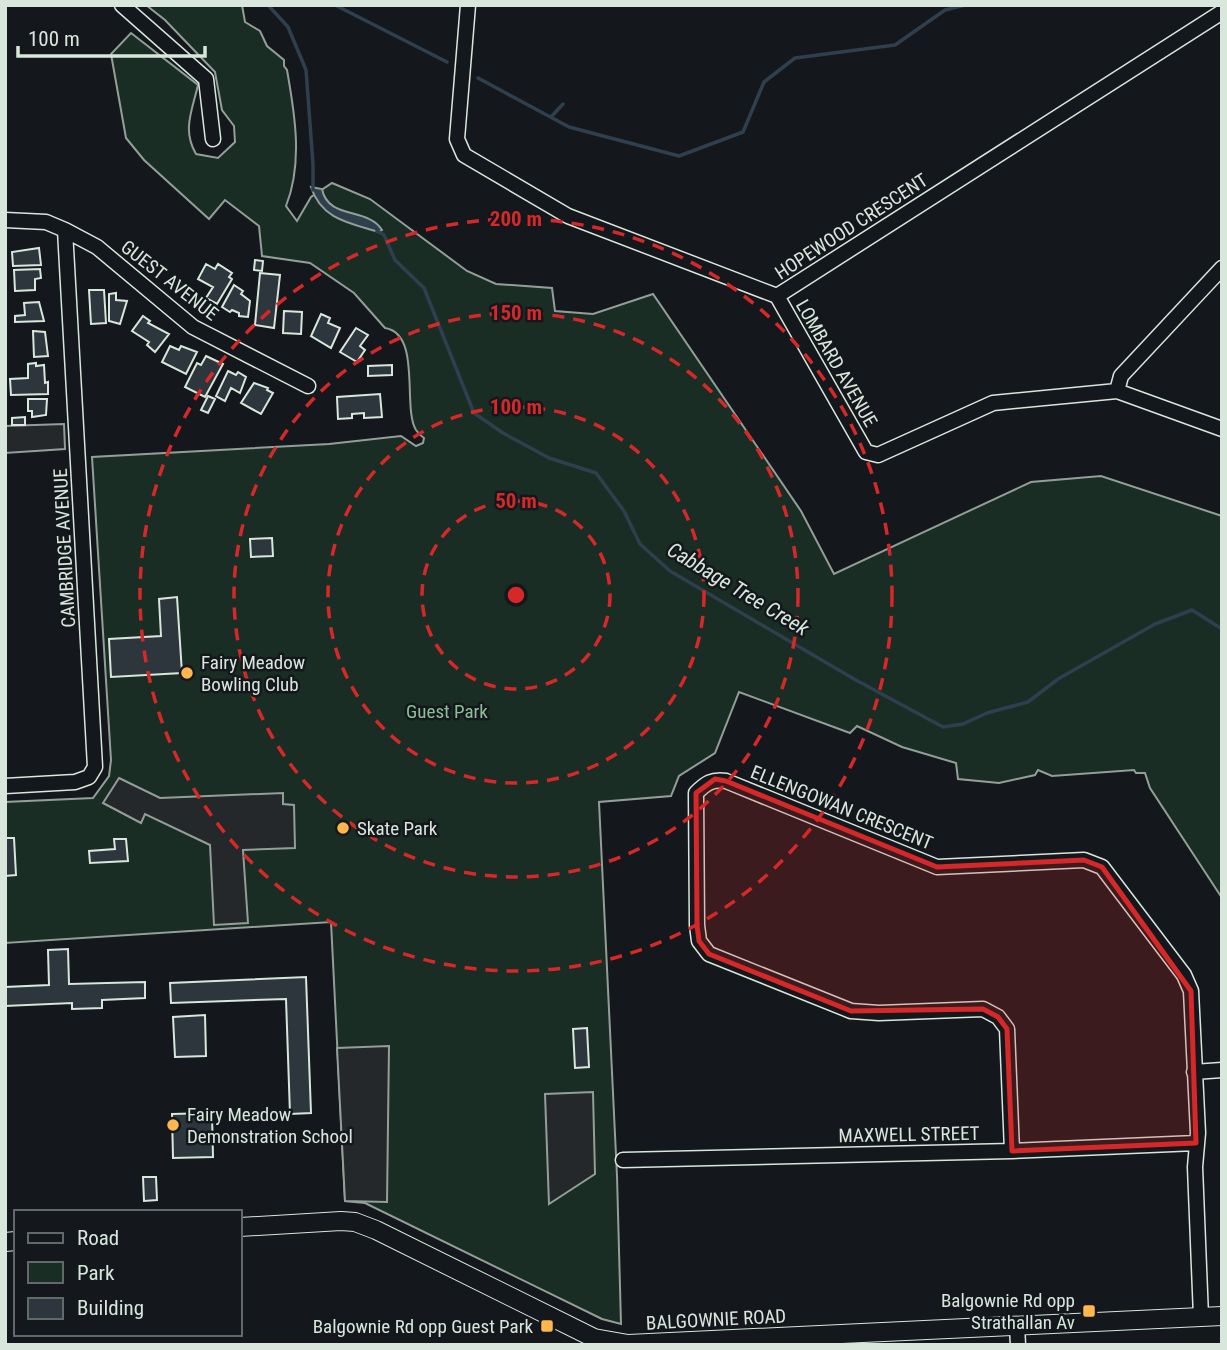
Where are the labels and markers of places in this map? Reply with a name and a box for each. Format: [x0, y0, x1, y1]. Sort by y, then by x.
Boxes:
centre of rings [504, 583, 528, 607]
place label: Fairy Meadow Bowling Club [201, 651, 305, 696]
marker: Fairy Meadow Bowling Club [179, 665, 195, 681]
place label: Skate Park [357, 817, 438, 840]
marker: Skate Park [335, 820, 351, 836]
place label: Fairy Meadow Demonstration School [187, 1103, 353, 1148]
marker: Fairy Meadow Demonstration School [165, 1117, 181, 1133]
place label: Balgownie Rd opp Strathallan Av [941, 1289, 1075, 1334]
marker: Balgownie Rd opp Strathallan Av [1081, 1303, 1097, 1319]
place label: Balgownie Rd opp Guest Park [313, 1315, 533, 1338]
marker: Balgownie Rd opp Guest Park [539, 1318, 555, 1334]

